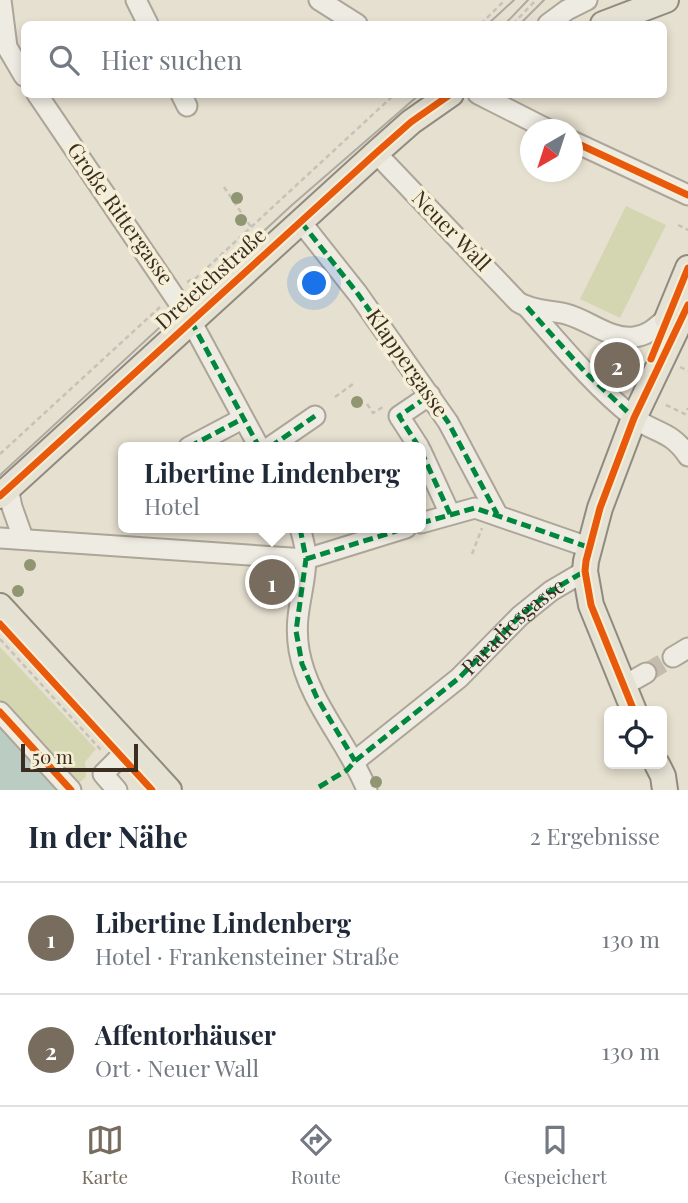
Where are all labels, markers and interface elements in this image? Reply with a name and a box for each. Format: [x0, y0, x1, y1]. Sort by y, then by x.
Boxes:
search box [21, 21, 667, 98]
icon: search [45, 41, 83, 79]
text: Hier suchen [101, 42, 242, 77]
north arrow [520, 119, 583, 182]
street label: Große Rittergasse [62, 136, 181, 290]
street label: Neuer Wall [407, 183, 498, 276]
street label: Dreieichstraße [148, 220, 271, 335]
your location [297, 266, 331, 300]
street label: Klappergasse [361, 302, 456, 421]
pin: 2 [594, 339, 640, 391]
popup [118, 442, 426, 533]
text: Libertine Lindenberg [144, 455, 400, 490]
text: Hotel [144, 490, 200, 521]
pin: 1 [249, 556, 295, 608]
street label: Paradiesgasse [454, 570, 569, 680]
map controls [604, 706, 667, 769]
button: locate [604, 706, 667, 769]
scale bar [21, 741, 138, 773]
text: 50 m [32, 743, 73, 769]
text: In der Nähe [28, 816, 188, 856]
text: 2 Ergebnisse [530, 820, 660, 851]
text: Libertine Lindenberg [95, 905, 351, 940]
text: 1 [47, 923, 55, 954]
text: 130 m [602, 923, 660, 954]
text: Hotel · Frankensteiner Straße [95, 940, 399, 971]
text: Affentorhäuser [95, 1017, 276, 1052]
text: 2 [45, 1035, 57, 1066]
text: 130 m [602, 1035, 660, 1066]
text: Ort · Neuer Wall [95, 1052, 259, 1083]
tab: Karte [81, 1121, 128, 1189]
tab: Route [291, 1121, 341, 1189]
tab: Gespeichert [504, 1121, 607, 1189]

